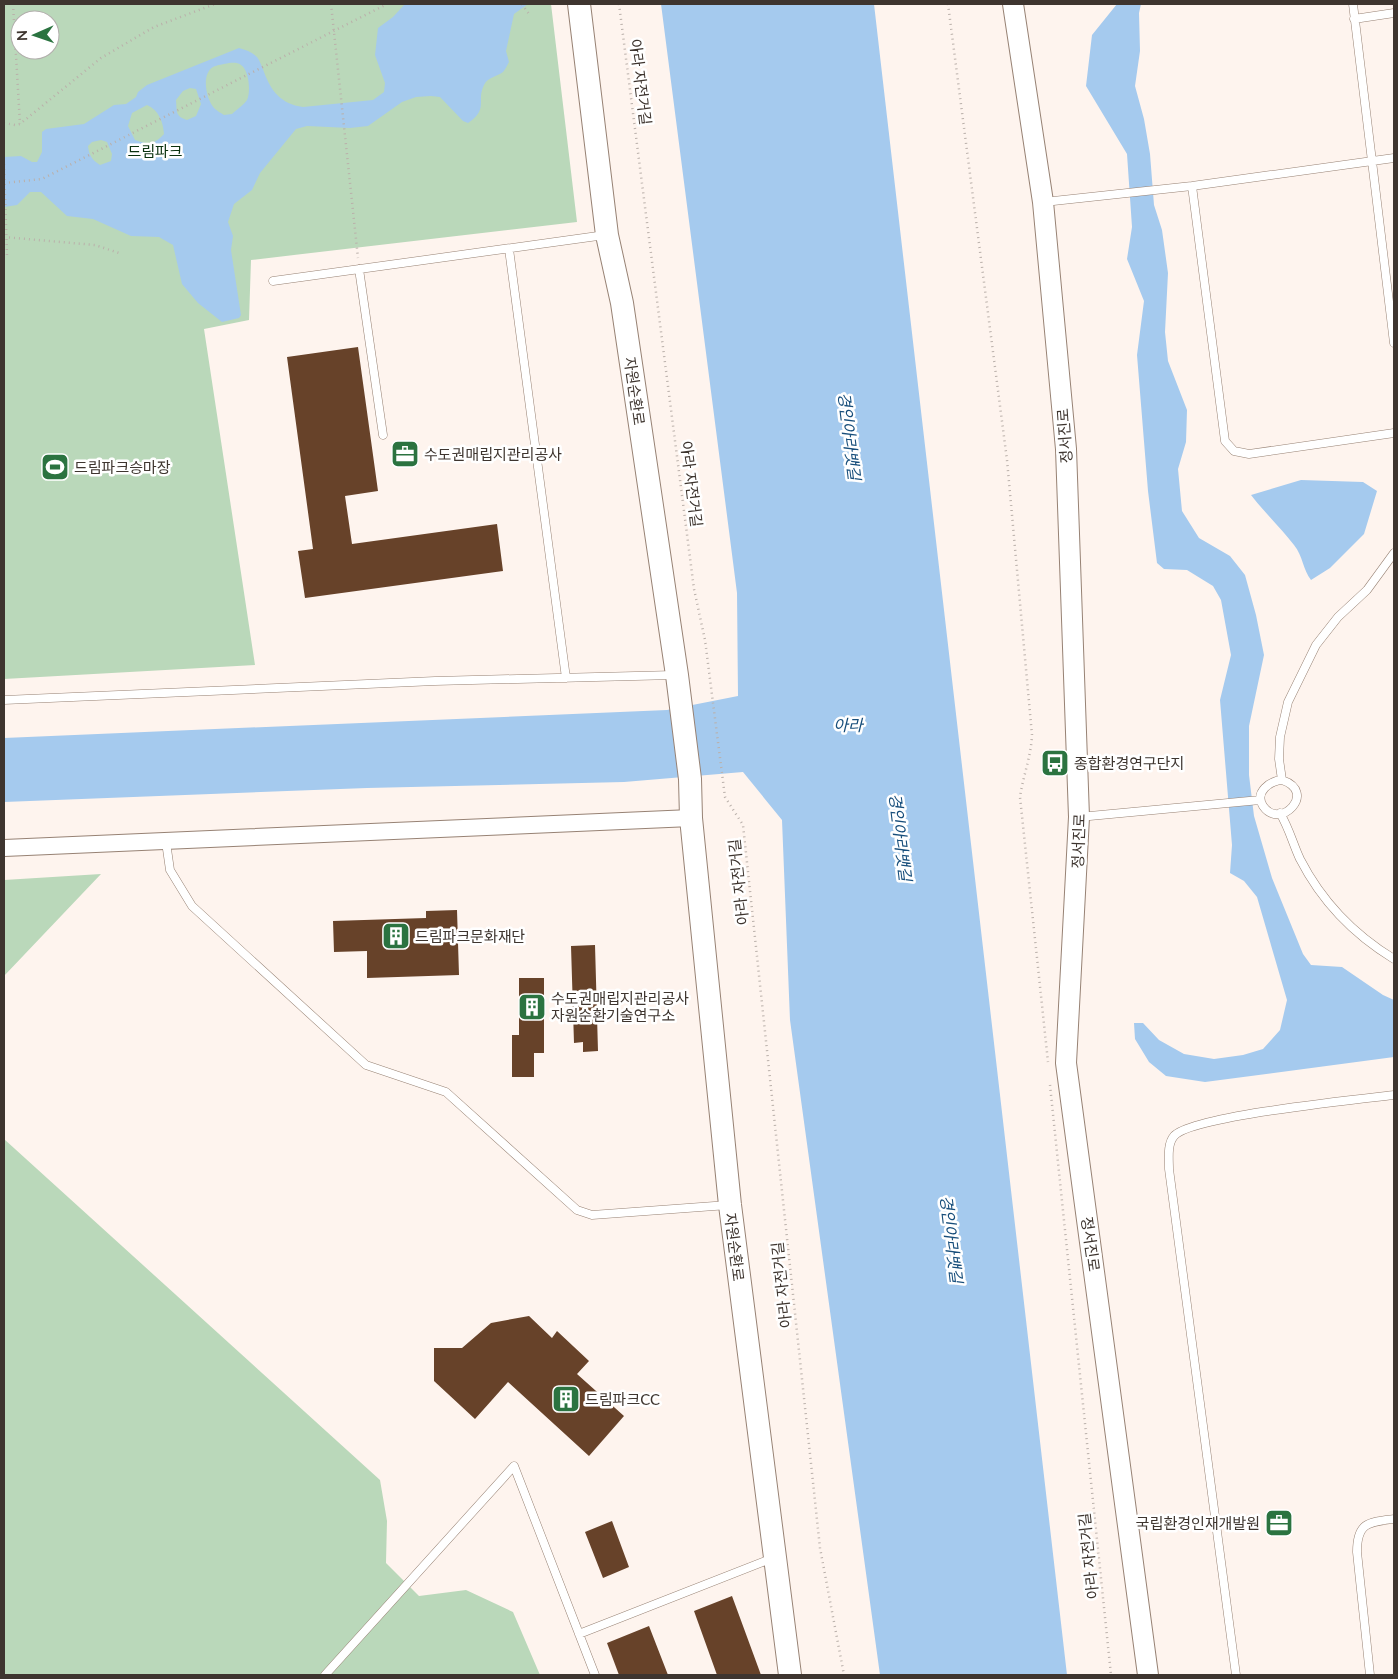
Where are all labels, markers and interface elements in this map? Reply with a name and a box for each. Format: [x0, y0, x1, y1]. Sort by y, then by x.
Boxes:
north arrow [10, 10, 60, 60]
text: N [13, 30, 30, 41]
street label: 아라 자전거길 [627, 38, 655, 126]
park label: 드림파크 [127, 142, 183, 160]
street label: 자원순환로 [621, 356, 649, 426]
water label: 경인아라뱃길 [835, 391, 865, 482]
street label: 정서진로 [1053, 408, 1075, 464]
office icon: 수도권매립지관리공사 [390, 439, 420, 469]
street label: 아라 자전거길 [678, 440, 706, 528]
place label: 수도권매립지관리공사 [424, 445, 562, 463]
sports icon: 드림파크승마장 [40, 452, 70, 482]
place label: 드림파크승마장 [74, 458, 171, 476]
water label: 아라 [833, 715, 865, 734]
bus stop icon: 종합환경연구단지 [1040, 748, 1070, 778]
place label: 종합환경연구단지 [1074, 754, 1184, 772]
water label: 경인아라뱃길 [886, 792, 916, 883]
street label: 정서진로 [1068, 813, 1088, 869]
street label: 아라 자전거길 [725, 838, 751, 926]
building icon: 드림파크문화재단 [381, 921, 411, 951]
place label: 드림파크문화재단 [415, 927, 526, 945]
place label: 수도권매립지관리공사 자원순환기술연구소 [551, 989, 689, 1024]
building icon: 수도권매립지관리공사 자원순환기술연구소 [517, 992, 547, 1022]
water label: 경인아라뱃길 [937, 1194, 967, 1285]
street label: 자원순환로 [722, 1212, 748, 1282]
street label: 정서진로 [1078, 1215, 1104, 1273]
street label: 아라 자전거길 [768, 1241, 794, 1329]
building icon: 드림파크CC [551, 1384, 581, 1414]
place label: 드림파크CC [585, 1390, 660, 1408]
office icon: 국립환경인재개발원 [1264, 1508, 1294, 1538]
street label: 아라 자전거길 [1075, 1512, 1101, 1600]
place label: 국립환경인재개발원 [1136, 1514, 1260, 1532]

